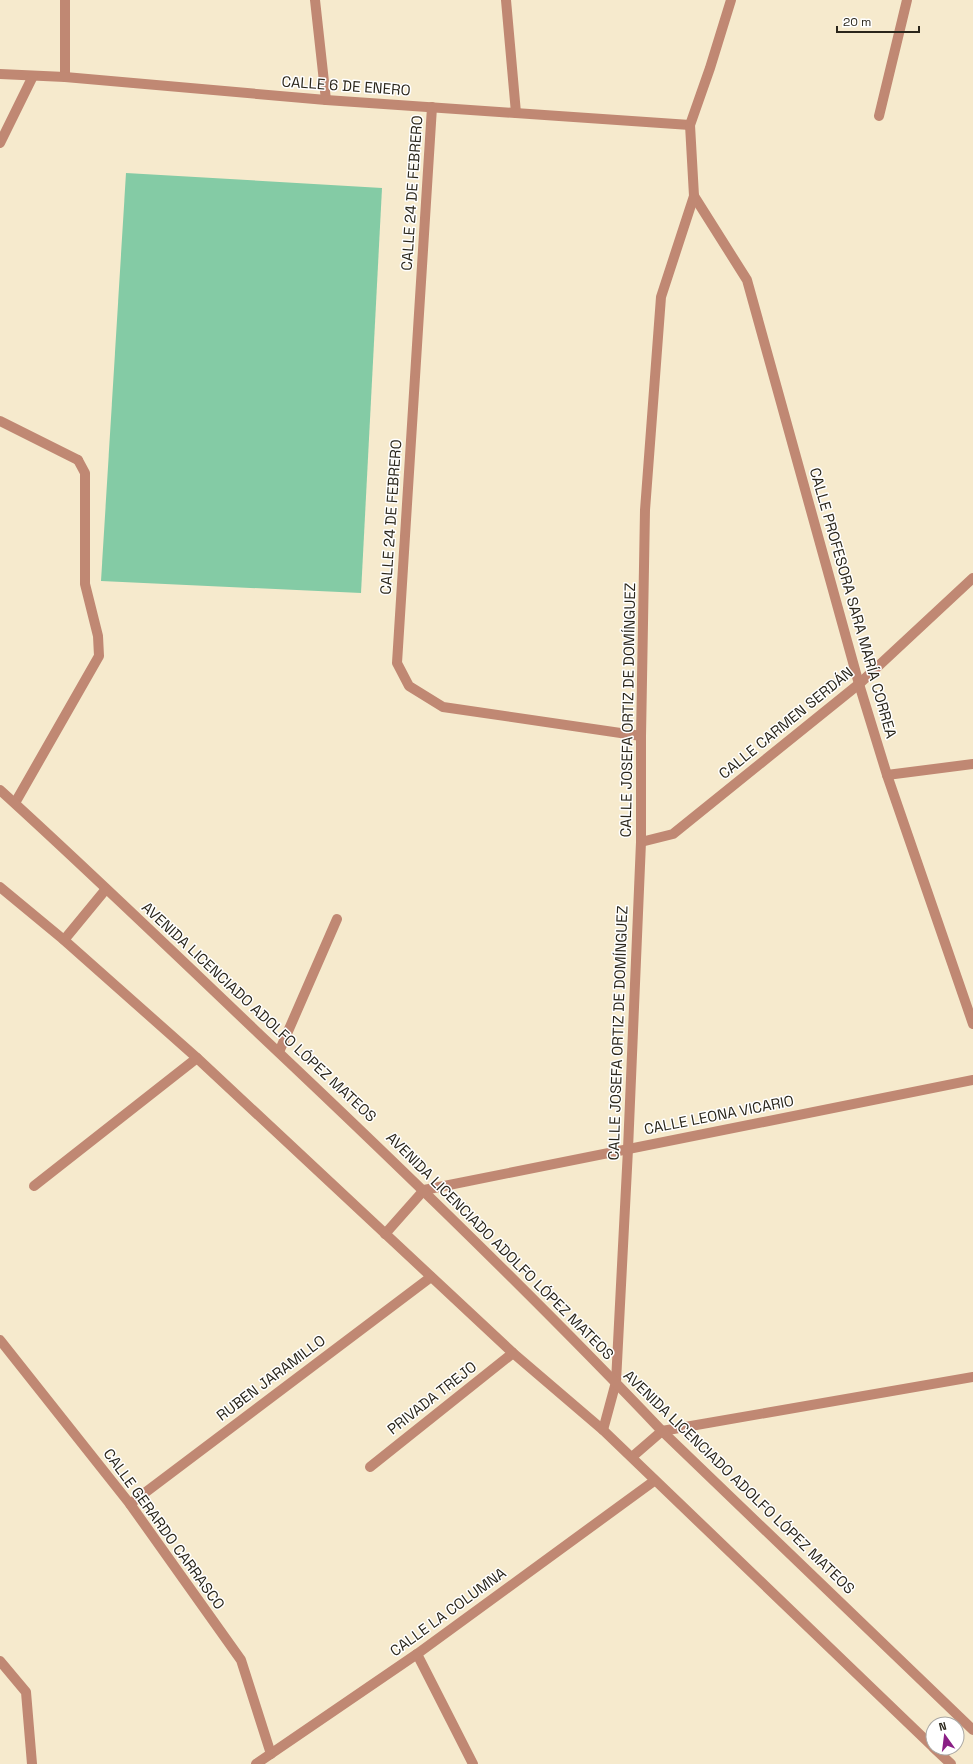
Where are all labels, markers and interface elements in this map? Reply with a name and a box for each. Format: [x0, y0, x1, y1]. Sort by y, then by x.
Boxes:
scale bar [837, 8, 919, 34]
text: 20 m [843, 14, 871, 30]
street label: CALLE 6 DE ENERO [281, 72, 411, 99]
street label: CALLE 24 DE FEBRERO [397, 115, 426, 271]
street label: CALLE 24 DE FEBRERO [376, 439, 405, 595]
street label: CALLE PROFESORA SARA MARÍA CORREA [806, 465, 901, 741]
street label: CALLE JOSEFA ORTIZ DE DOMÍNGUEZ [616, 582, 639, 837]
street label: CALLE CARMEN SERDÁN [715, 662, 857, 783]
street label: AVENIDA LICENCIADO ADOLFO LÓPEZ MATEOS [138, 897, 381, 1126]
street label: CALLE JOSEFA ORTIZ DE DOMÍNGUEZ [604, 905, 631, 1161]
street label: CALLE LEONA VICARIO [642, 1091, 795, 1138]
street label: AVENIDA LICENCIADO ADOLFO LÓPEZ MATEOS [382, 1128, 618, 1364]
street label: RUBEN JARAMILLO [213, 1331, 329, 1425]
street label: PRIVADA TREJO [383, 1357, 480, 1438]
street label: AVENIDA LICENCIADO ADOLFO LÓPEZ MATEOS [620, 1366, 859, 1598]
street label: CALLE GERARDO CARRASCO [100, 1444, 229, 1613]
street label: CALLE LA COLUMNA [386, 1563, 510, 1660]
north arrow [925, 1716, 965, 1756]
text: N [937, 1719, 948, 1734]

